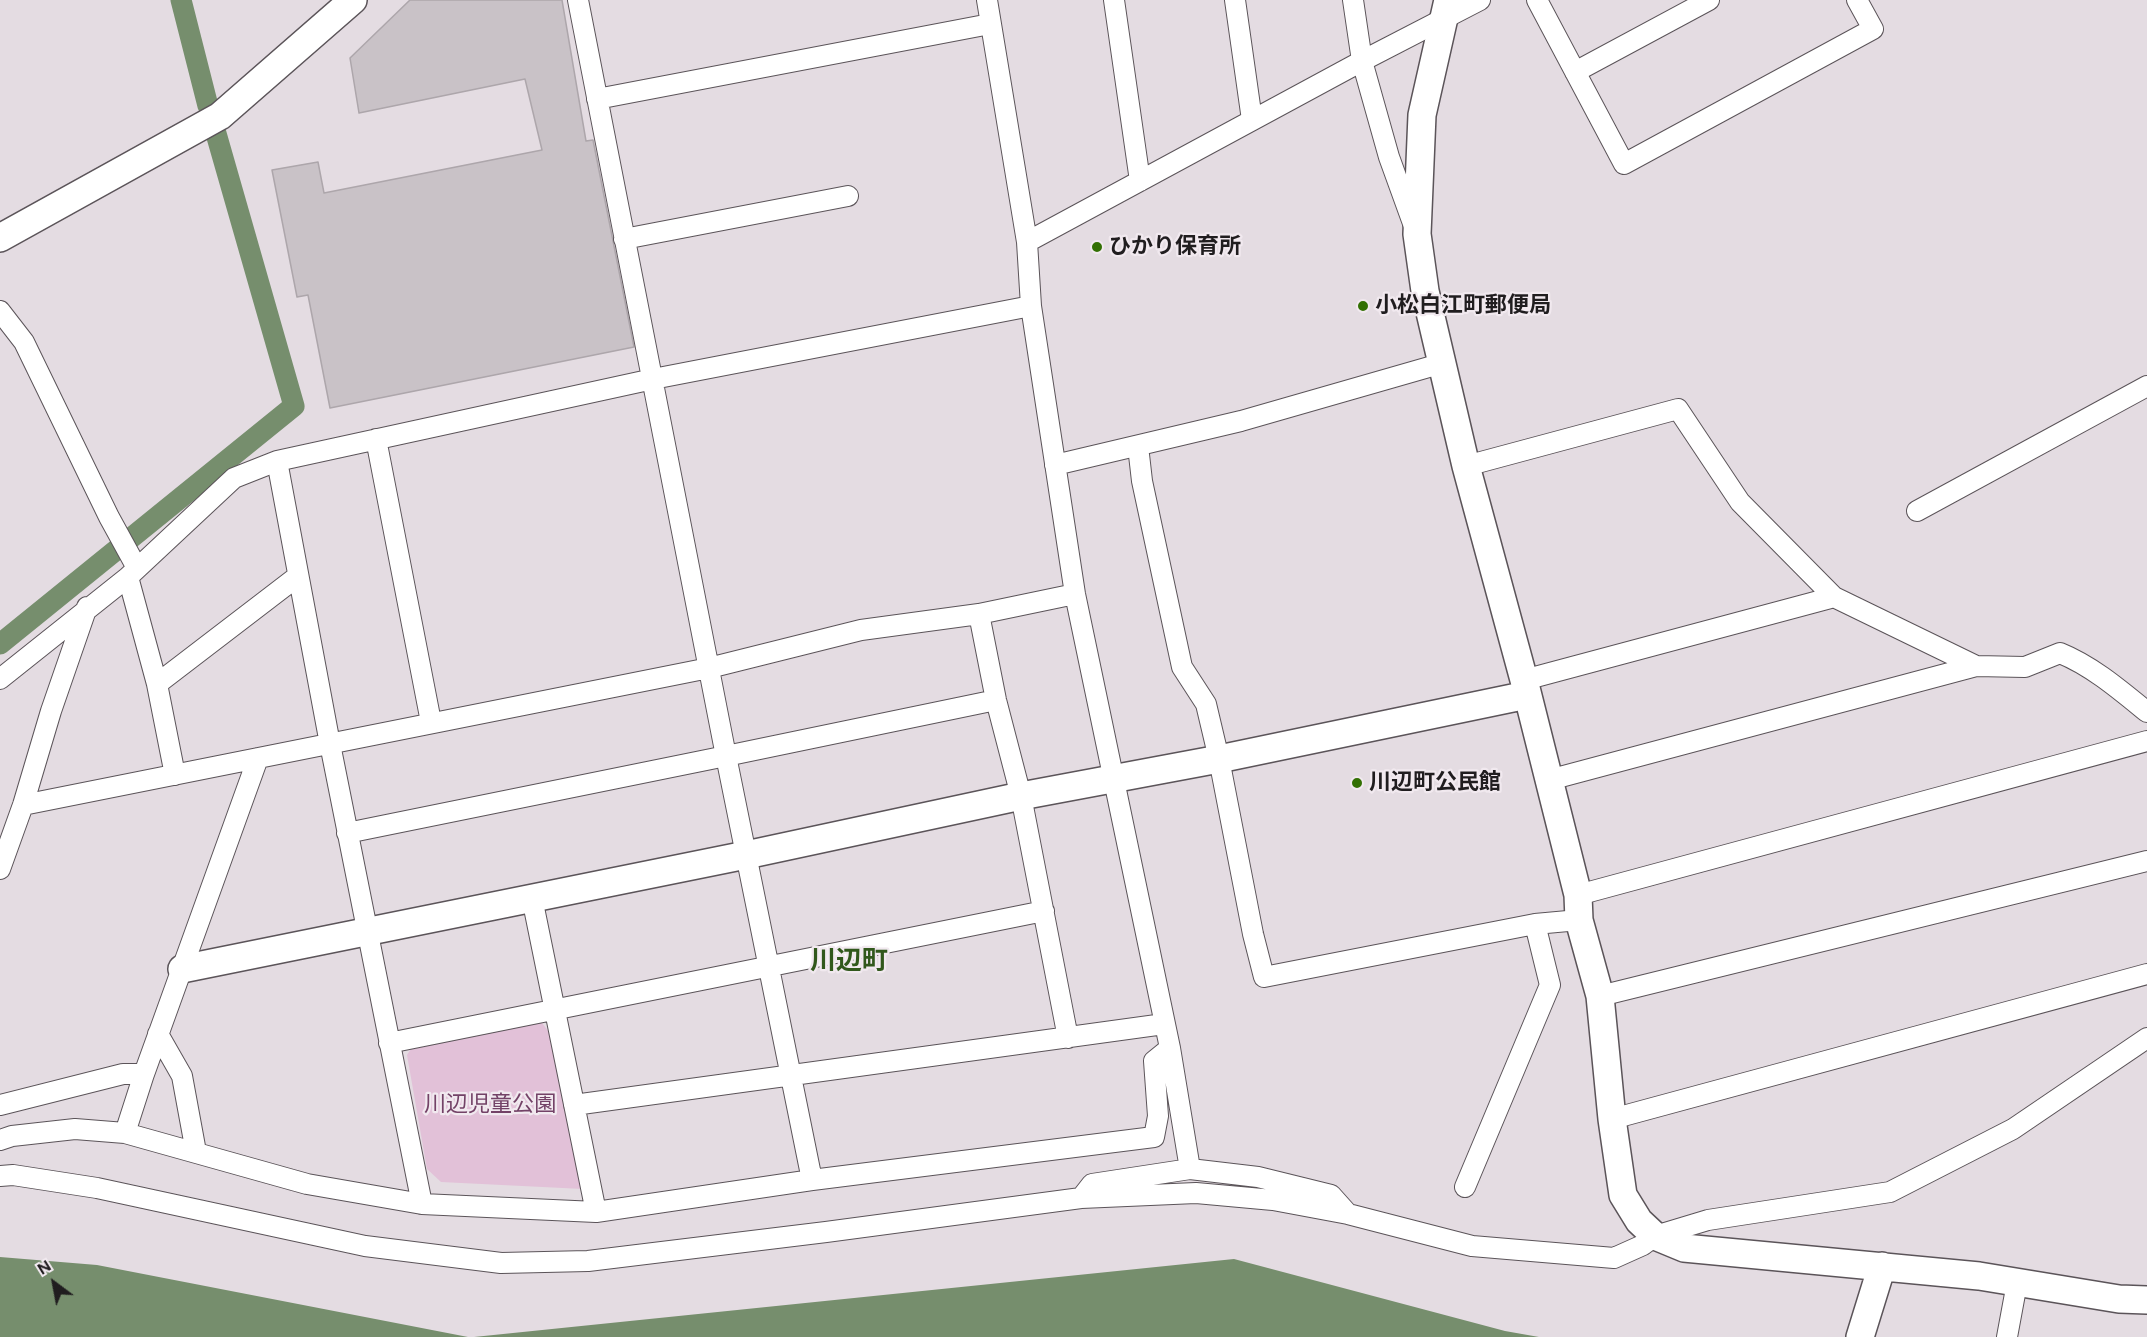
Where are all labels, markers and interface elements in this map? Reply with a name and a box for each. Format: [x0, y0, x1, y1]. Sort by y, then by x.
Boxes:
place label: ひかり保育所 [1109, 234, 1241, 260]
marker: ひかり保育所 [1090, 240, 1104, 254]
place label: 小松白江町郵便局 [1375, 293, 1551, 319]
marker: 小松白江町郵便局 [1356, 299, 1370, 313]
place label: 川辺町公民館 [1369, 770, 1501, 796]
marker: 川辺町公民館 [1350, 776, 1364, 790]
district label: 川辺町 [810, 945, 888, 977]
park label: 川辺児童公園 [424, 1092, 556, 1118]
north arrow [24, 1253, 84, 1313]
text: N [34, 1256, 54, 1279]

